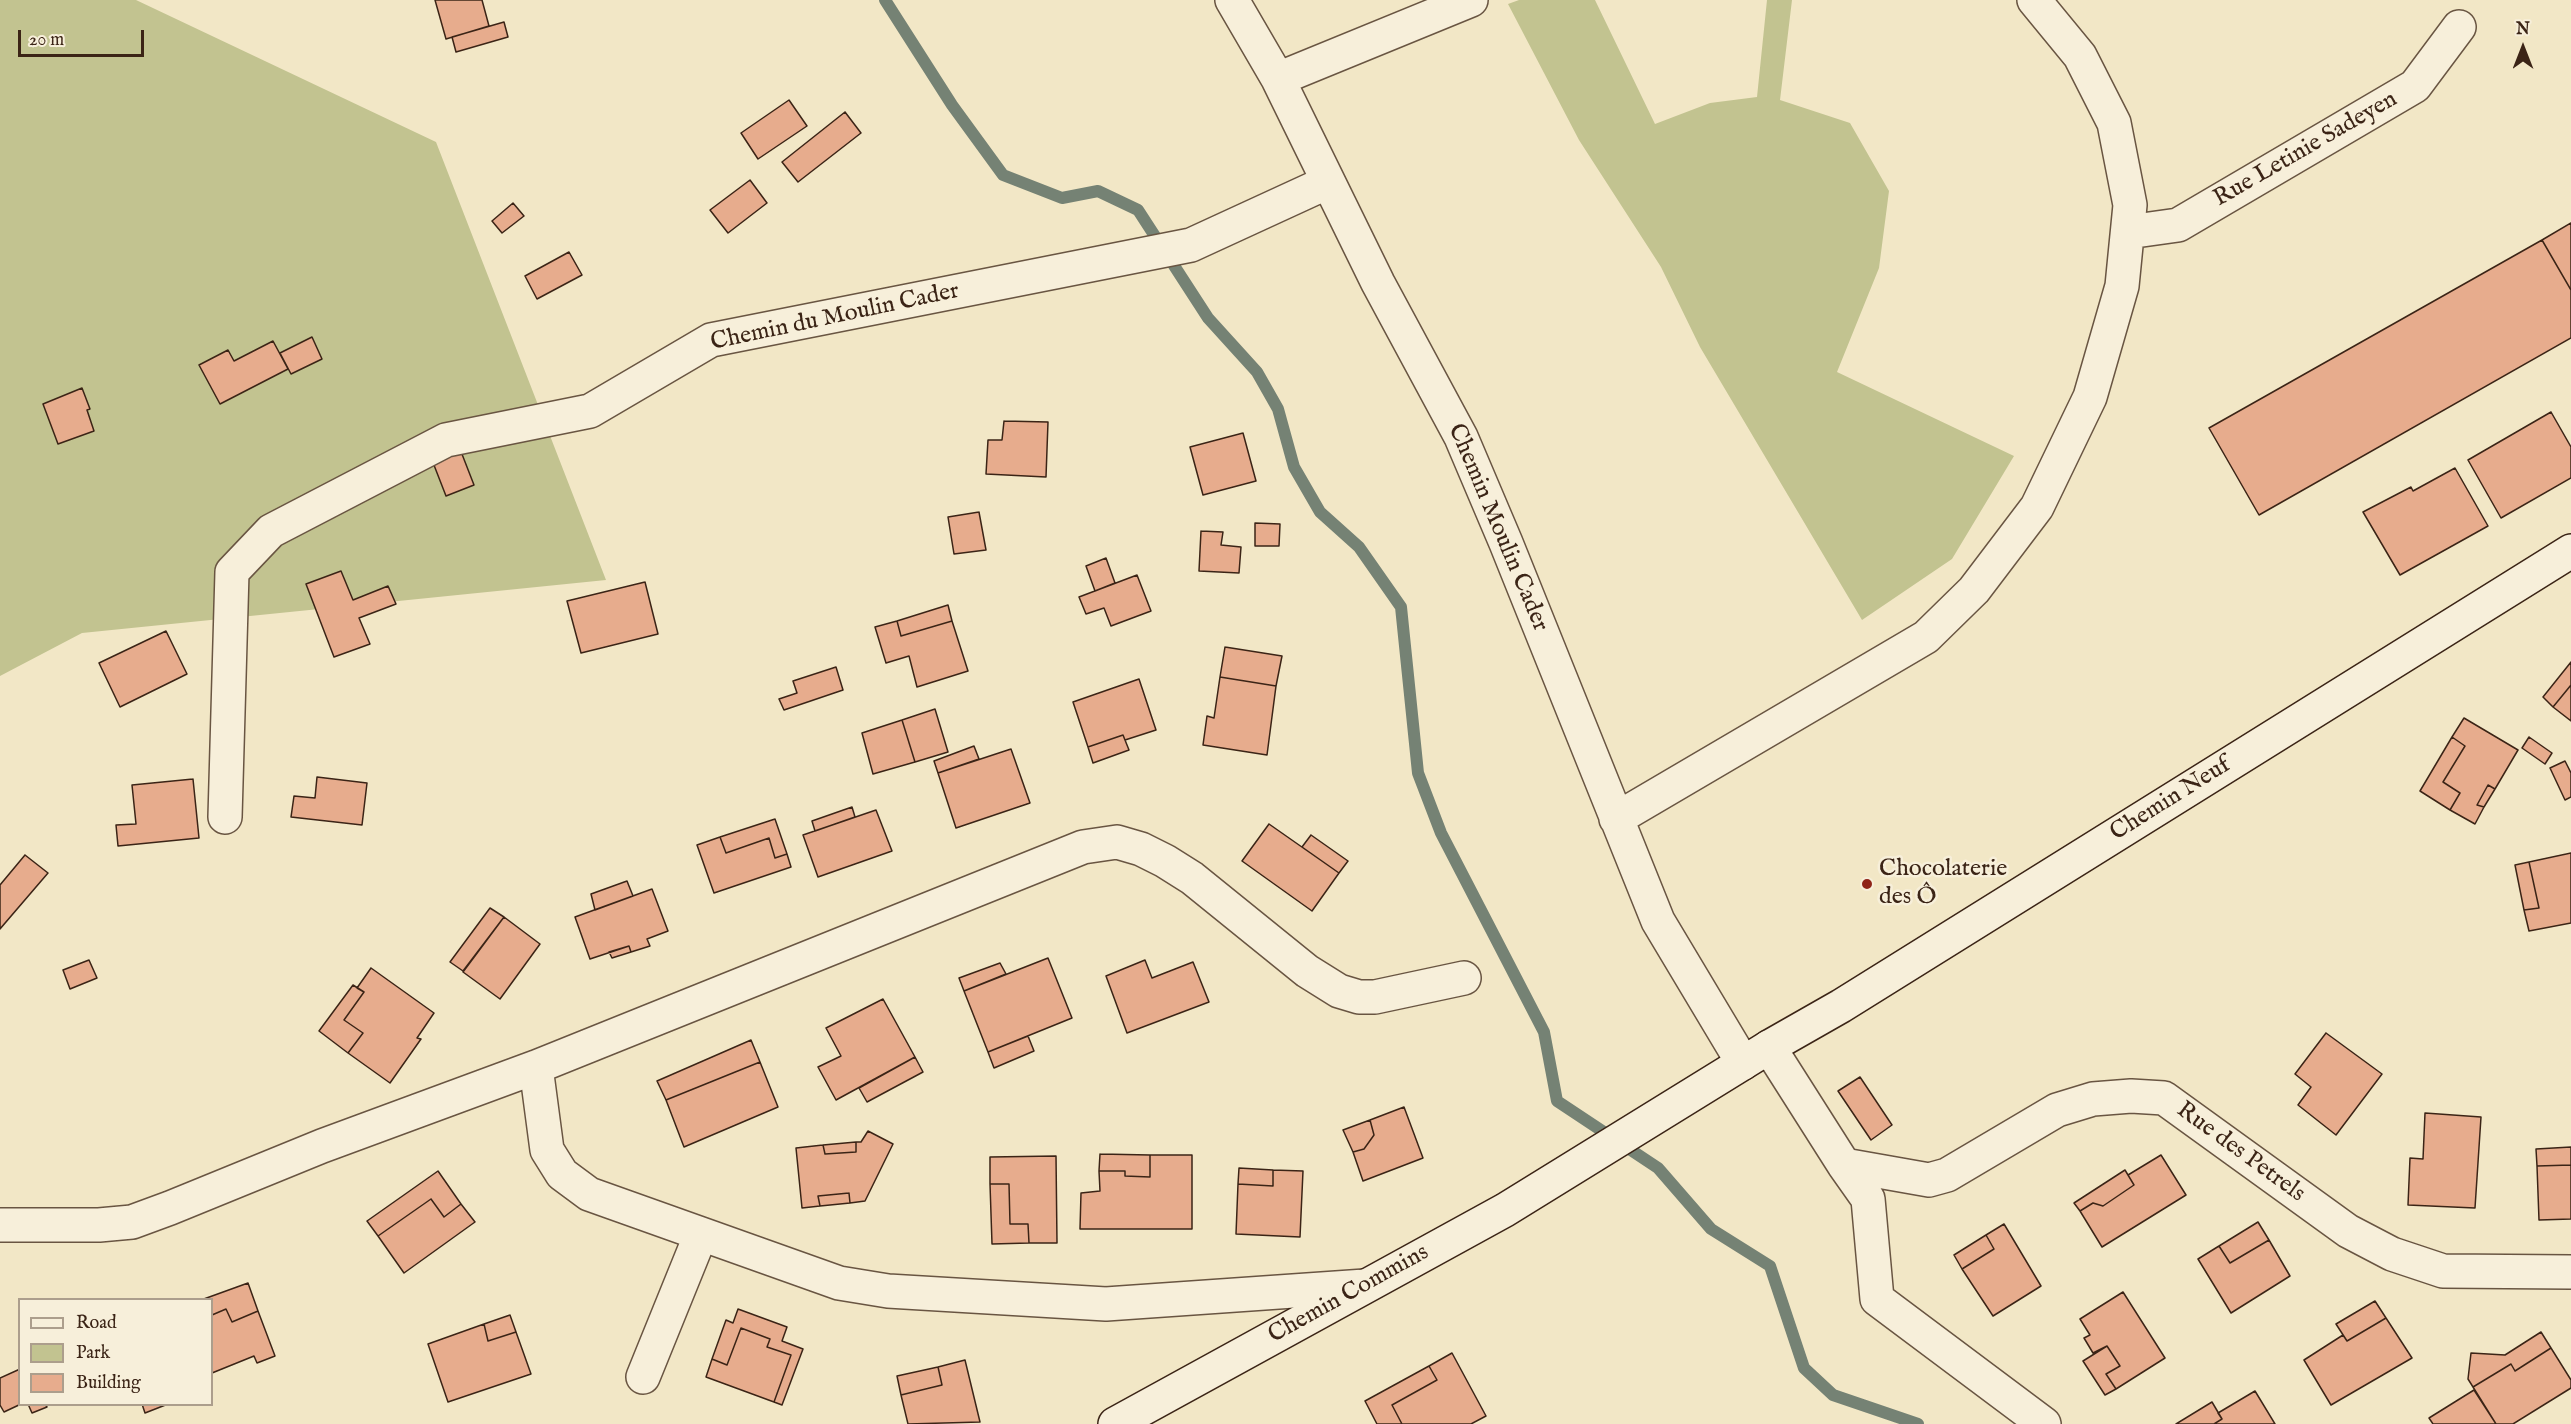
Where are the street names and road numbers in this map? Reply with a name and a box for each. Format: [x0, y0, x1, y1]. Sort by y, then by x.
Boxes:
street label: Rue Letinie Sadeyen [2209, 86, 2403, 214]
street label: Chemin du Moulin Cader [708, 278, 962, 358]
street label: Chemin Moulin Cader [1440, 420, 1554, 636]
street label: Chemin Neuf [2106, 752, 2236, 848]
street label: Rue des Petrels [2170, 1097, 2310, 1209]
street label: Chemin Commins [1264, 1239, 1434, 1351]

